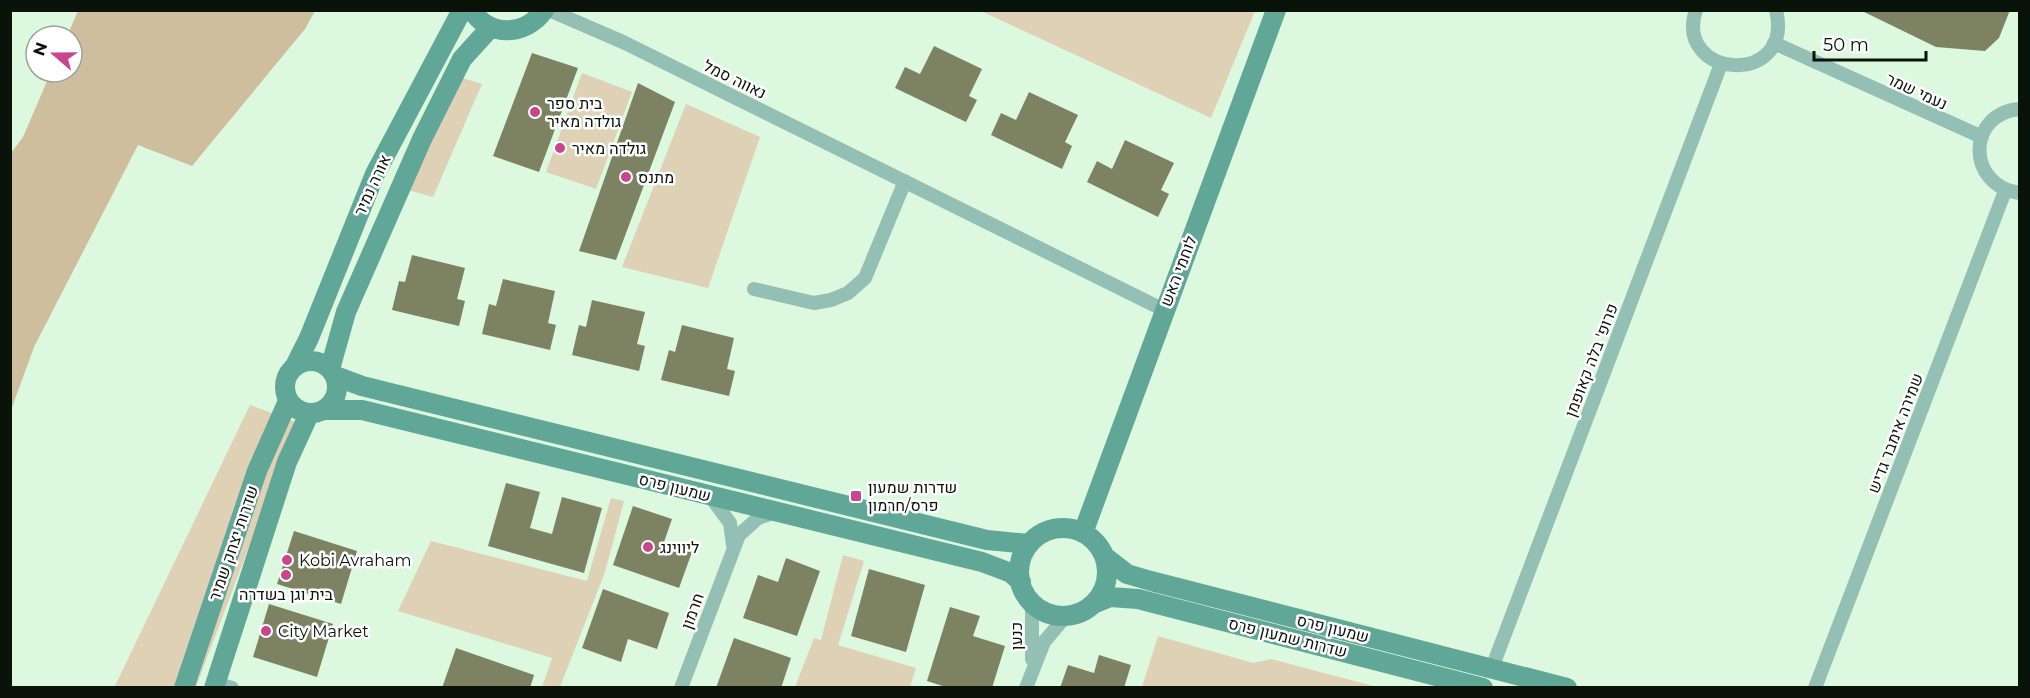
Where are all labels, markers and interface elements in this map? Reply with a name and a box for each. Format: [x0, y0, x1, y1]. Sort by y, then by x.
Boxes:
north arrow [24, 24, 84, 84]
scale bar [1814, 24, 1926, 62]
text: 50 m [1823, 34, 1869, 56]
text: N [29, 40, 52, 58]
street label: נאווה סמל [700, 56, 769, 103]
street label: נעמי שמר [1883, 69, 1950, 114]
place label: בית ספר גולדה מאיר [547, 94, 621, 131]
marker: בית ספר גולדה מאיר [528, 105, 542, 119]
place label: גולדה מאיר [572, 139, 646, 158]
marker: גולדה מאיר [553, 141, 567, 155]
street label: אורה נמיר [350, 152, 395, 219]
place label: מתנס [638, 168, 674, 187]
marker: מתנס [619, 170, 633, 184]
street label: לוחמי האש [1156, 233, 1201, 309]
street label: פרופ' בלה קאופמן [1561, 301, 1622, 420]
street label: שמירה אימבר גדיש [1864, 371, 1927, 496]
street label: שמעון פרס [637, 469, 713, 506]
place label: שדרות שמעון פרס/חרמון [868, 478, 957, 515]
street label: שדרות יצחק שמיר [205, 483, 262, 603]
marker: שדרות שמעון פרס/חרמון [849, 489, 863, 503]
place label: ליווינג [660, 538, 699, 557]
marker: ליווינג [641, 540, 655, 554]
place label: Kobi Avraham [299, 551, 412, 570]
marker: Kobi Avraham [280, 553, 294, 567]
marker: בית וגן בשדרה [279, 568, 293, 582]
place label: בית וגן בשדרה [239, 585, 334, 604]
street label: חרמון [677, 591, 708, 632]
street label: שמעון פרס [1295, 610, 1371, 647]
street label: שדרות שמעון פרס [1227, 614, 1349, 661]
place label: City Market [278, 622, 369, 641]
street label: כנען [1007, 622, 1026, 650]
marker: City Market [259, 624, 273, 638]

